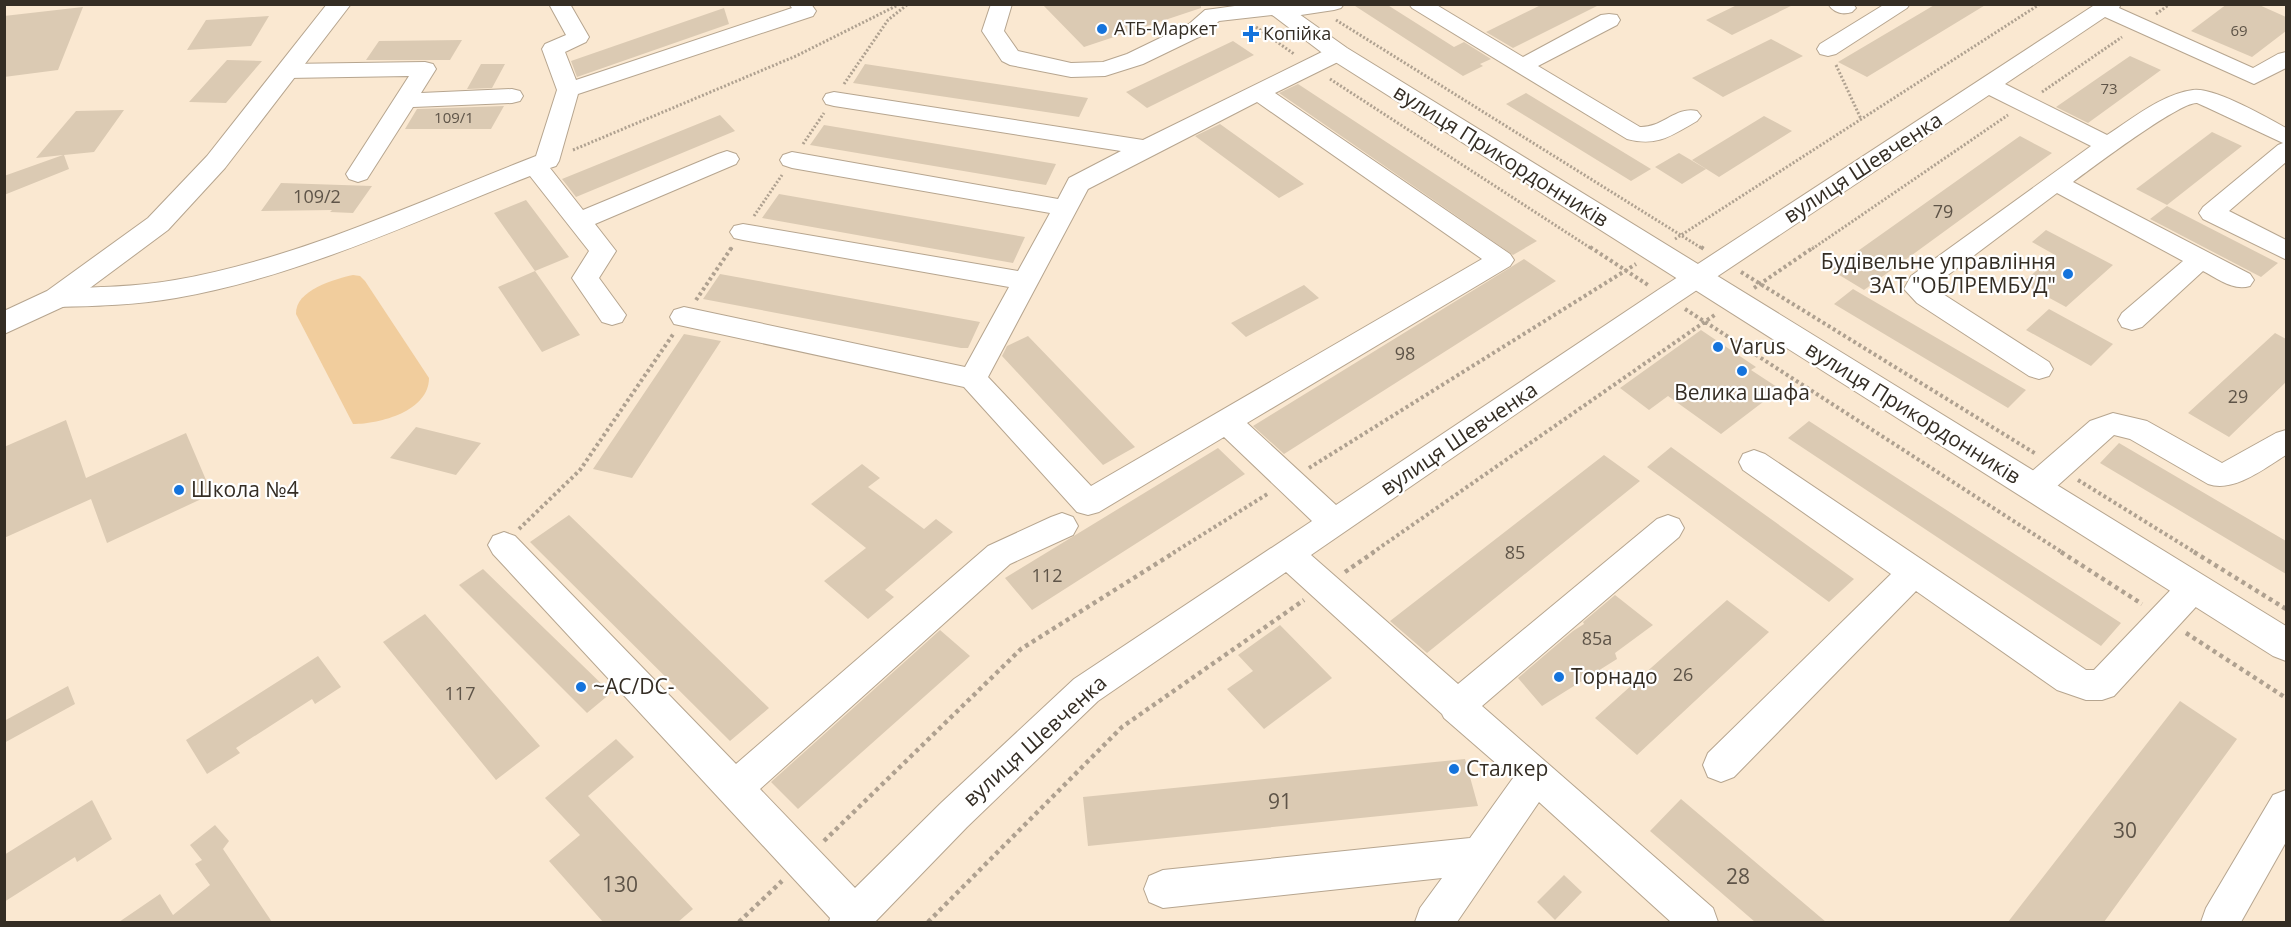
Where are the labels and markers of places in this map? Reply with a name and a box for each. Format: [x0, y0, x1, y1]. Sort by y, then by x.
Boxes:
place label: АТБ-Маркет [1114, 16, 1218, 40]
place label: Копійка [1263, 21, 1331, 45]
marker: АТБ-Маркет [1095, 22, 1109, 36]
marker: Копійка [1244, 27, 1258, 41]
place label: Будівельне управління ЗАТ "ОБЛРЕМБУД" [1821, 247, 2056, 299]
marker: Будівельне управління ЗАТ "ОБЛРЕМБУД" [2061, 267, 2075, 281]
place label: Varus [1730, 332, 1786, 360]
marker: Varus [1711, 340, 1725, 354]
marker: Велика шафа [1735, 364, 1749, 378]
place label: Велика шафа [1674, 378, 1810, 406]
place label: Школа №4 [191, 475, 299, 503]
marker: Школа №4 [172, 483, 186, 497]
place label: Торнадо [1571, 662, 1658, 690]
marker: Торнадо [1552, 670, 1566, 684]
place label: ~AC/DC- [593, 672, 674, 700]
marker: ~AC/DC- [574, 680, 588, 694]
place label: Сталкер [1466, 754, 1548, 782]
marker: Сталкер [1447, 762, 1461, 776]

